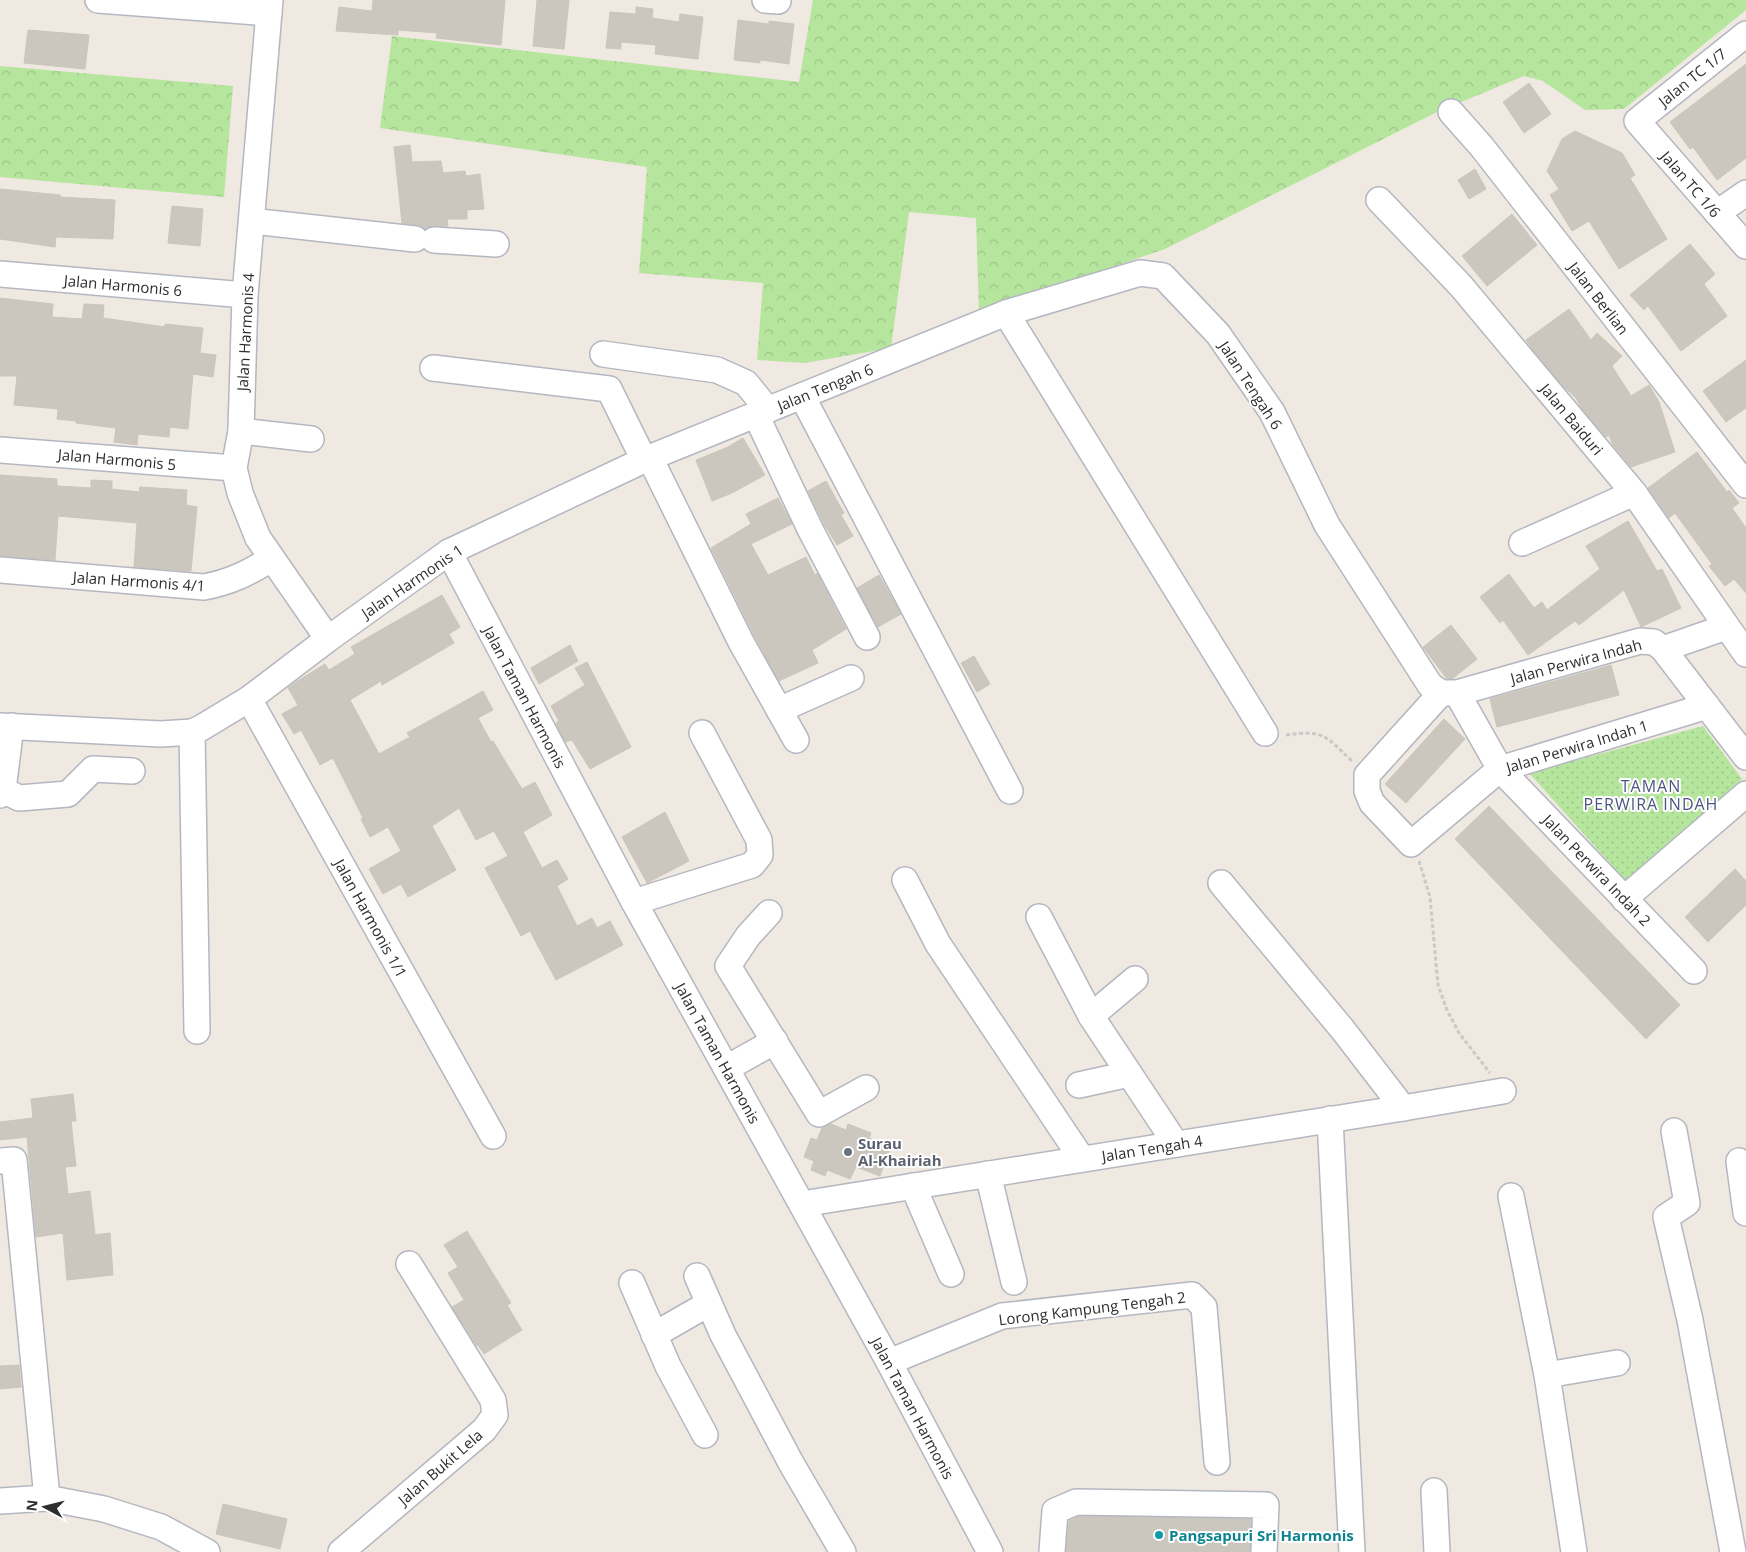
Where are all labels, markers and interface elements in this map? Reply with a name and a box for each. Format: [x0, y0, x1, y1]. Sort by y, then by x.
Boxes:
street label: Jalan TC 1/7 [1652, 43, 1730, 112]
street label: Jalan TC 1/6 [1655, 145, 1725, 221]
street label: Jalan Berlian [1563, 256, 1634, 338]
street label: Jalan Harmonis 6 [61, 270, 183, 300]
street label: Jalan Harmonis 4 [232, 272, 258, 394]
street label: Jalan Tengah 6 [1214, 335, 1287, 433]
street label: Jalan Tengah 6 [772, 359, 876, 416]
street label: Jalan Baiduri [1535, 377, 1608, 459]
street label: Jalan Harmonis 5 [55, 444, 177, 474]
street label: Jalan Harmonis 1 [356, 540, 467, 624]
street label: Jalan Harmonis 4/1 [70, 566, 206, 596]
street label: Jalan Taman Harmonis [478, 621, 571, 771]
street label: Jalan Perwira Indah [1506, 634, 1644, 689]
street label: Jalan Perwira Indah 1 [1502, 715, 1650, 778]
district label: TAMAN PERWIRA INDAH [1584, 775, 1718, 815]
street label: Jalan Perwira Indah 2 [1537, 809, 1655, 930]
street label: Jalan Harmonis 1/1 [329, 853, 412, 981]
street label: Jalan Taman Harmonis [670, 977, 765, 1127]
street label: Jalan Tengah 4 [1098, 1130, 1204, 1166]
place label: Surau Al-Khairiah [858, 1133, 942, 1170]
marker: Surau Al-Khairiah [842, 1146, 854, 1158]
street label: Lorong Kampung Tengah 2 [997, 1287, 1187, 1329]
street label: Jalan Taman Harmonis [866, 1332, 959, 1482]
street label: Jalan Bukit Lela [392, 1425, 486, 1511]
north arrow [20, 1482, 70, 1532]
text: N [21, 1499, 42, 1512]
place label: Pangsapuri Sri Harmonis [1169, 1525, 1354, 1545]
marker: Pangsapuri Sri Harmonis [1153, 1529, 1165, 1541]

